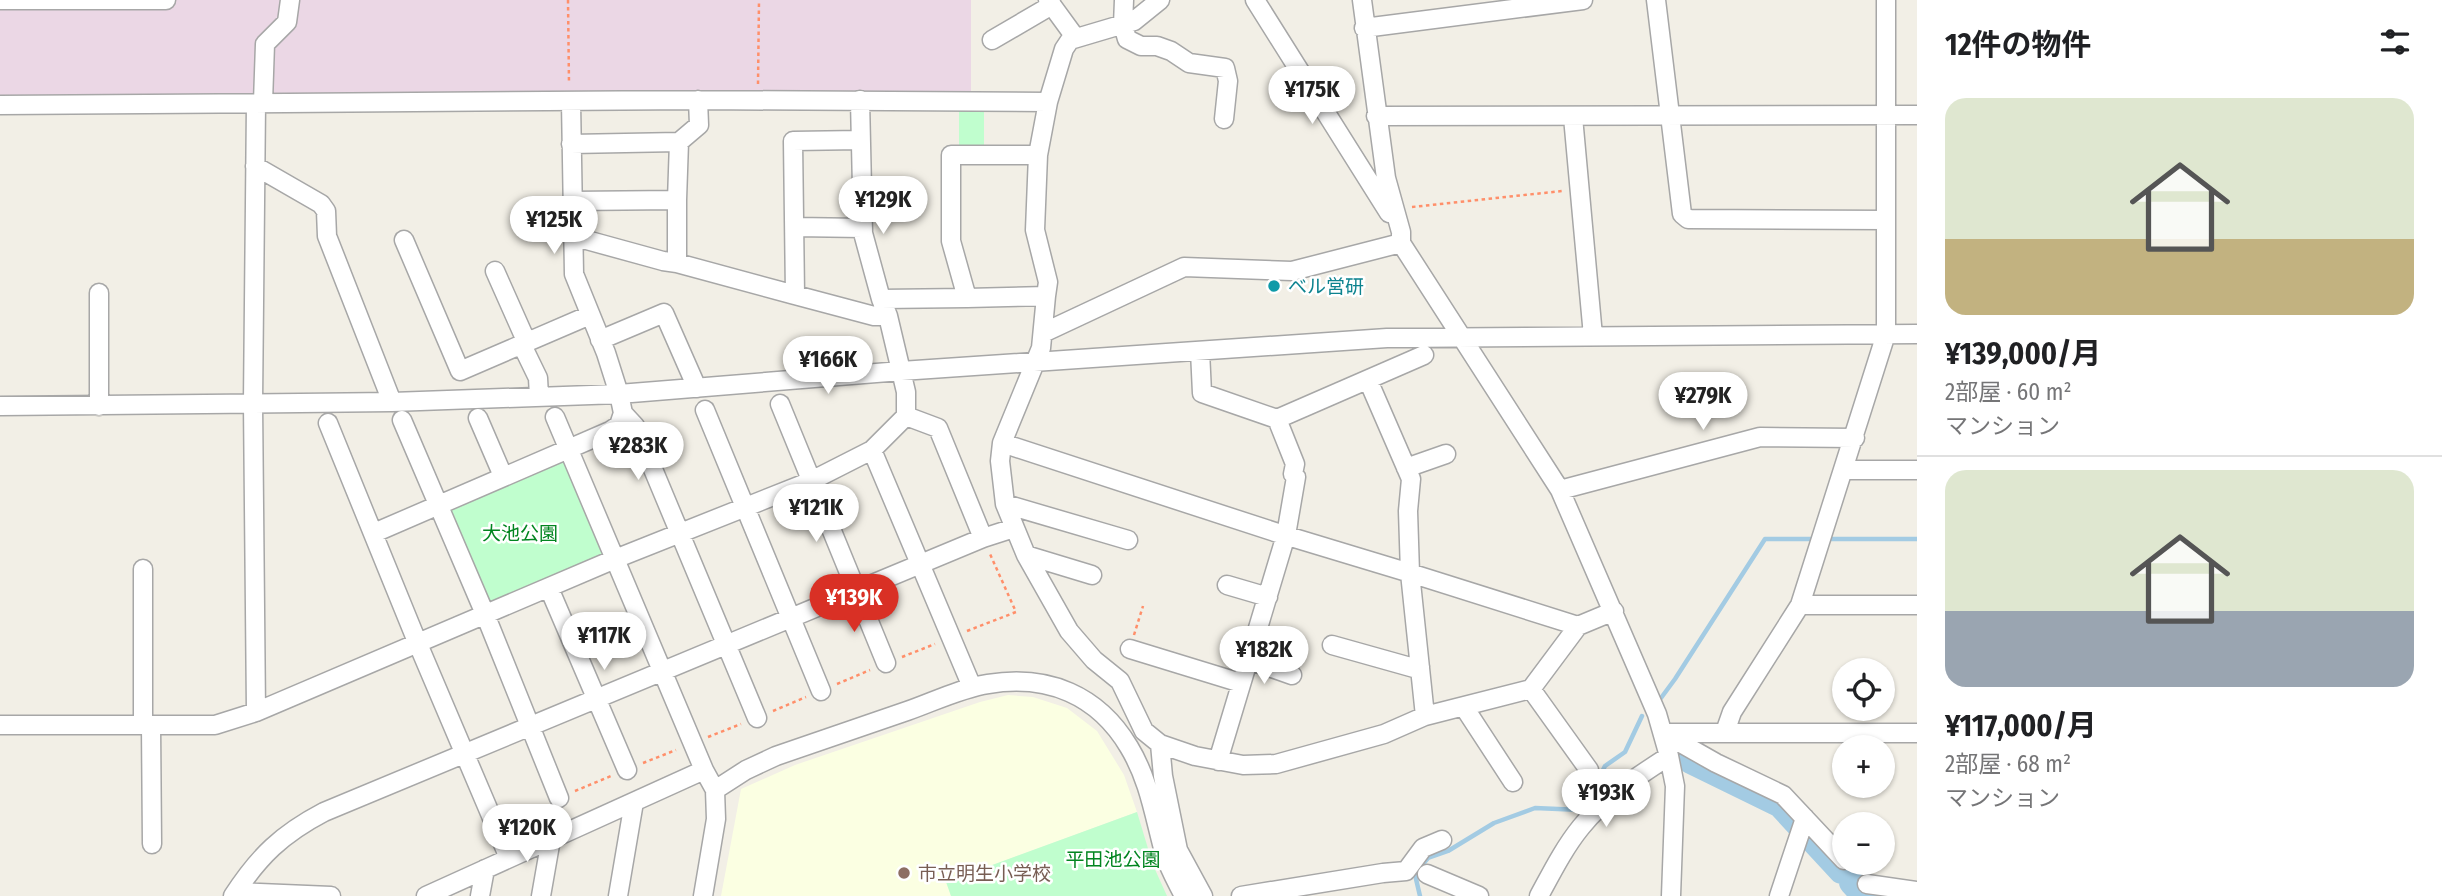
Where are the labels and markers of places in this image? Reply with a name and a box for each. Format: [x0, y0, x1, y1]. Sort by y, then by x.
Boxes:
pin: ¥175K [1263, 66, 1361, 126]
pin: ¥129K [834, 176, 932, 236]
pin: ¥125K [505, 196, 603, 256]
place label: べル営研 [1288, 275, 1364, 298]
marker: べル営研 [1266, 278, 1282, 294]
pin: ¥166K [779, 336, 877, 396]
pin: ¥279K [1654, 372, 1752, 432]
pin: ¥283K [589, 422, 687, 482]
pin: ¥121K [767, 484, 865, 544]
pin: ¥139K [805, 574, 903, 634]
pin: ¥117K [555, 612, 653, 672]
pin: ¥182K [1215, 626, 1313, 686]
pin: ¥193K [1557, 770, 1655, 829]
pin: ¥120K [478, 804, 576, 864]
place label: 市立明生小学校 [918, 862, 1051, 885]
marker: 市立明生小学校 [896, 865, 912, 881]

